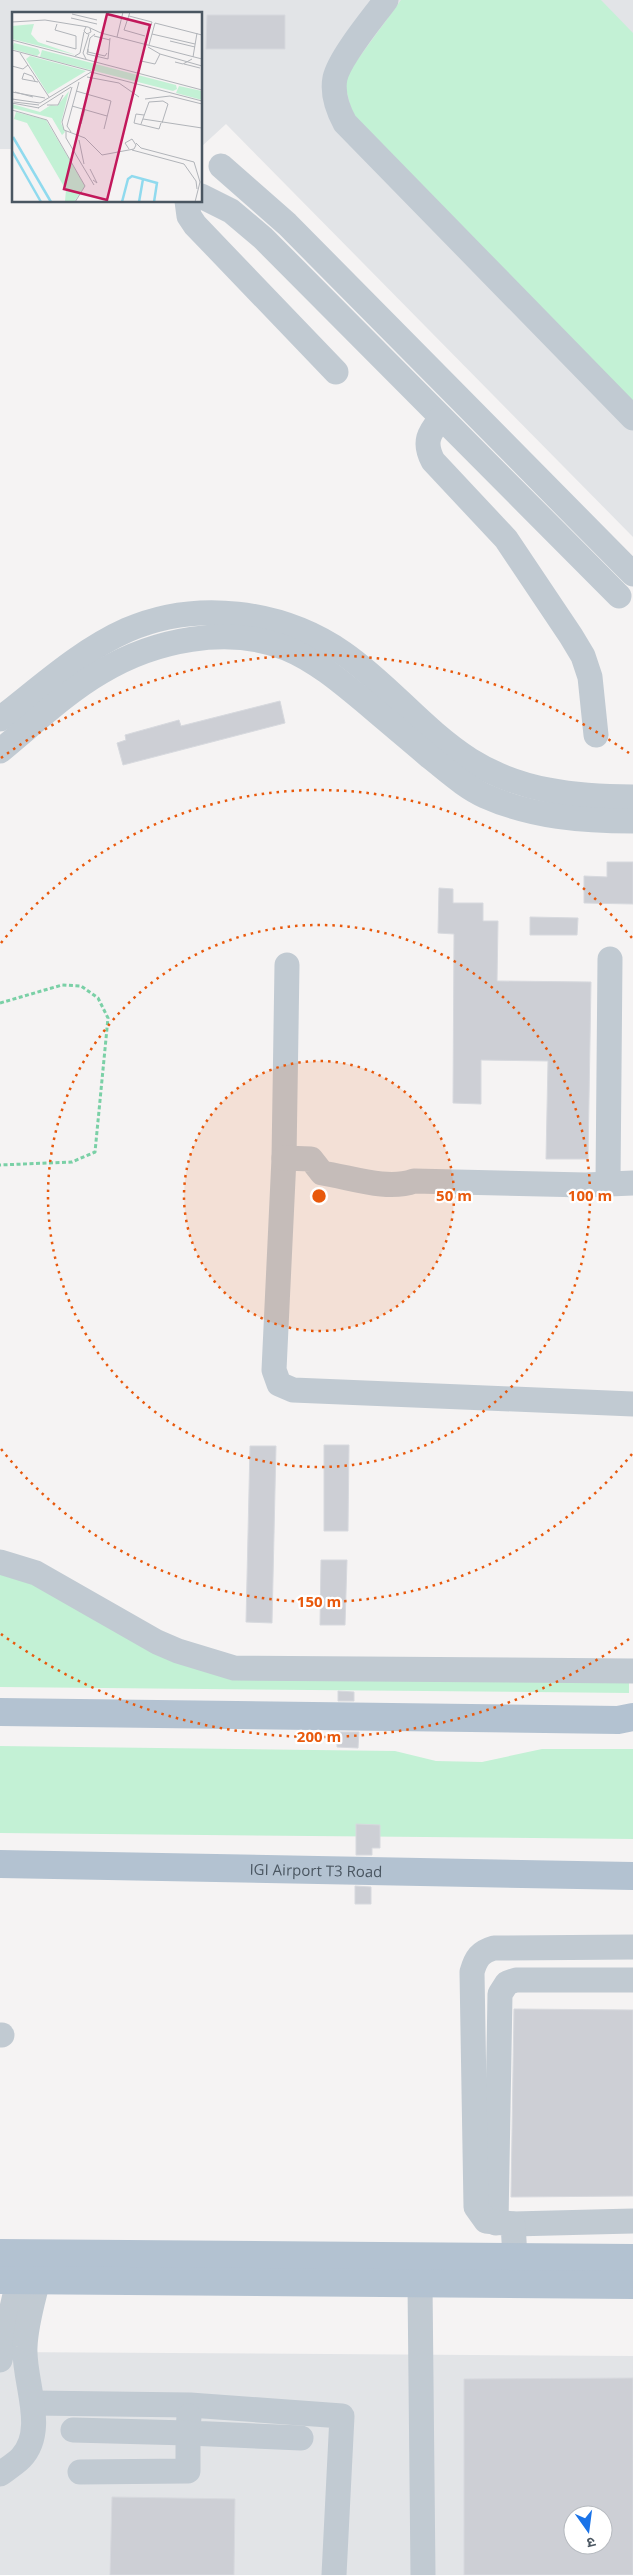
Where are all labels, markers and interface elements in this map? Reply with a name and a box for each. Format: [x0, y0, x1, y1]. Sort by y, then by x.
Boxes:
inset map [12, 12, 202, 202]
text: 50 m [436, 1185, 472, 1205]
text: 100 m [568, 1185, 612, 1205]
centre of rings [310, 1187, 328, 1205]
text: 150 m [297, 1591, 341, 1611]
text: 200 m [297, 1726, 341, 1746]
street label: IGI Airport T3 Road [249, 1859, 383, 1881]
north arrow [563, 2505, 613, 2555]
text: उ [584, 2533, 598, 2554]

